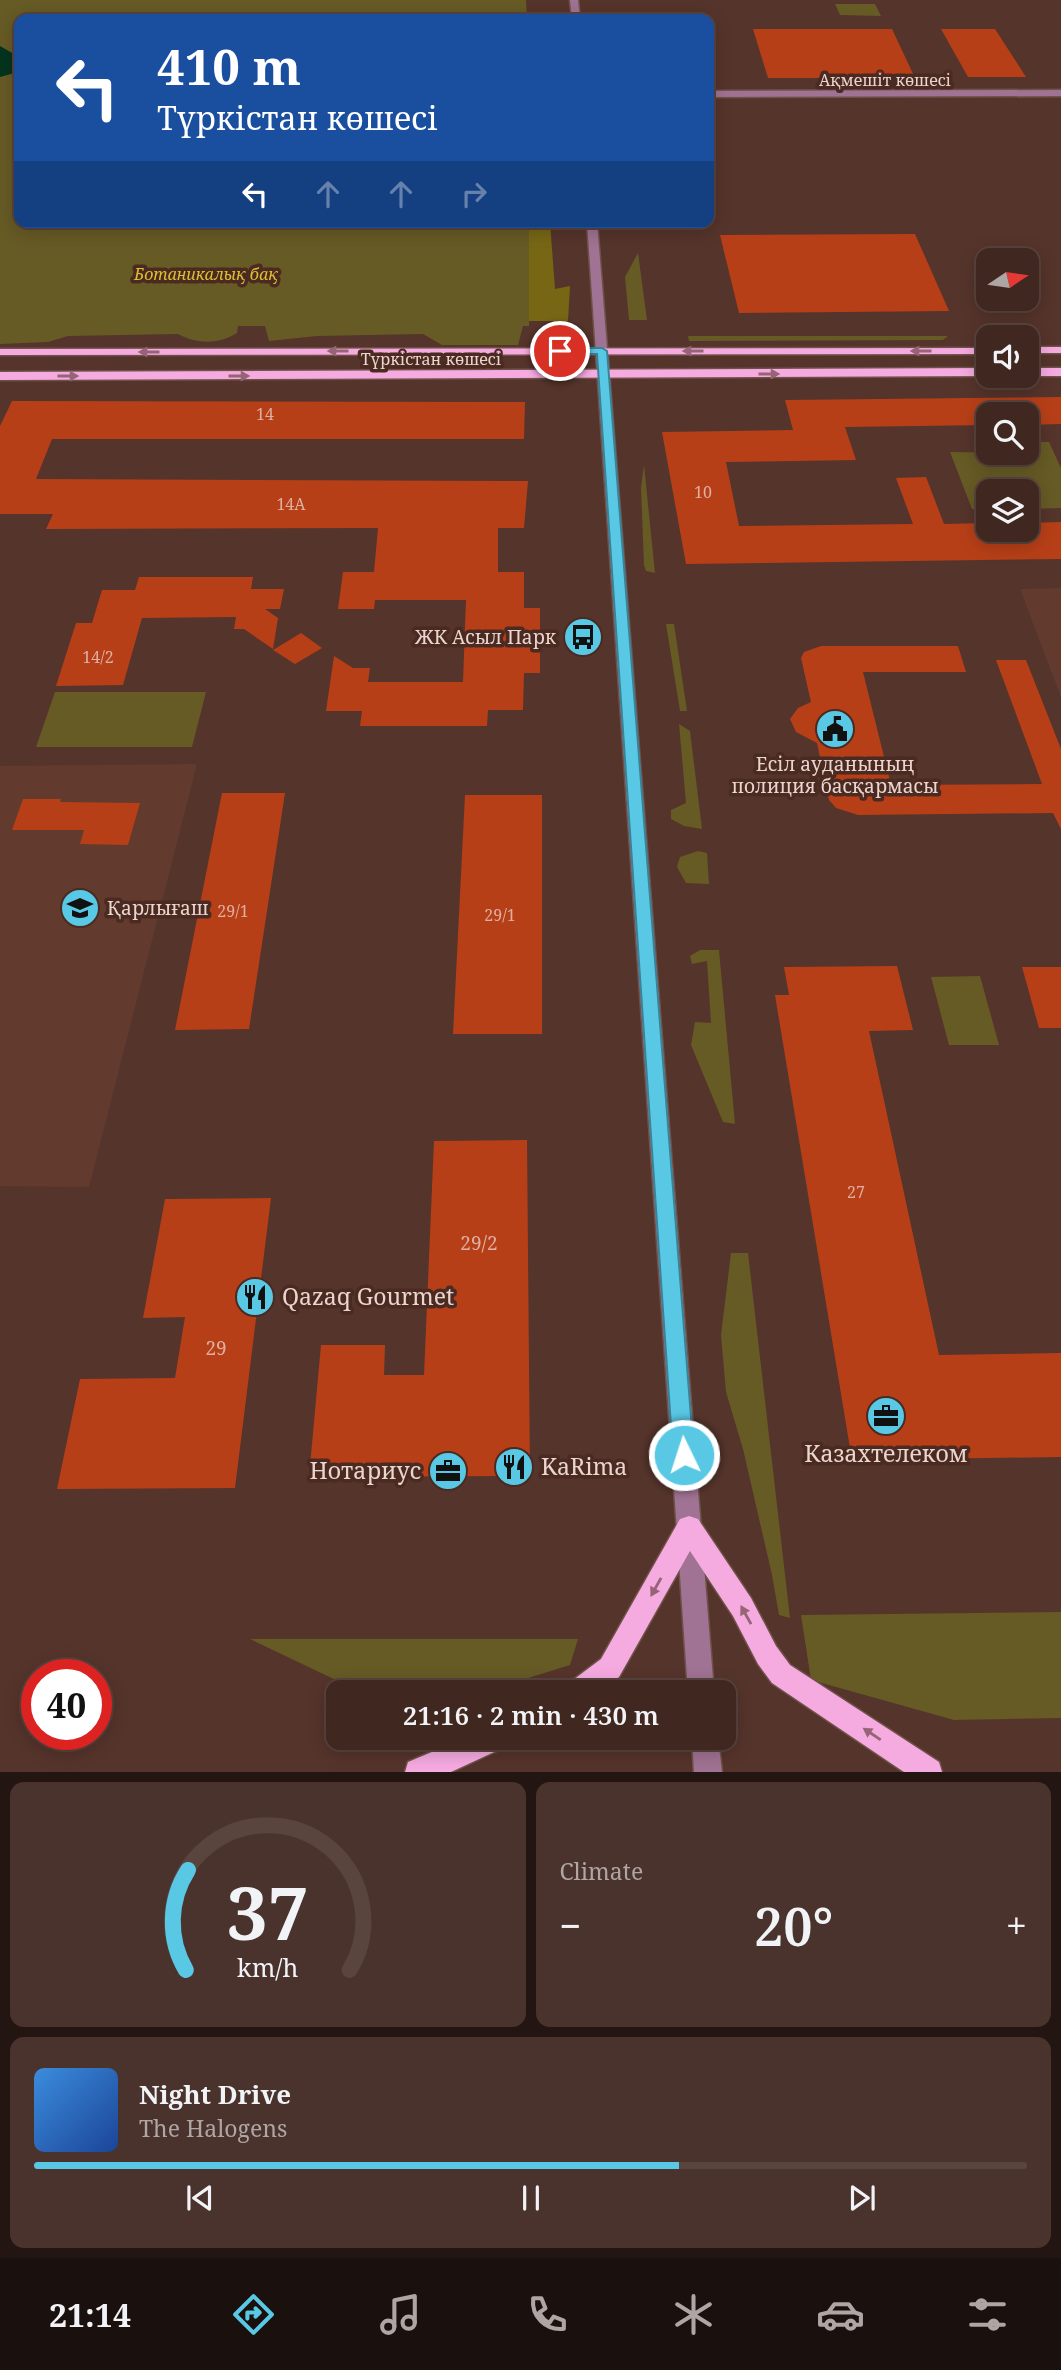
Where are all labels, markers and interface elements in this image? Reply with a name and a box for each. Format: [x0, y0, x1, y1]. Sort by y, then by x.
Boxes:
text: 410 m [157, 33, 301, 99]
icon: left [42, 42, 133, 133]
street label: Ақмешіт көшесі [819, 69, 952, 91]
text: Түркістан көшесі [157, 96, 438, 139]
icon: left [236, 175, 274, 213]
icon: ahead [309, 175, 347, 213]
icon: ahead [382, 175, 420, 213]
icon: right [455, 175, 493, 213]
north arrow [976, 248, 1040, 312]
map controls [976, 248, 1039, 542]
park label: Ботаникалық бақ [133, 263, 278, 285]
pin [530, 321, 590, 381]
button: sound [976, 325, 1039, 388]
icon: arrive [541, 332, 579, 370]
one-way arrow [682, 345, 704, 357]
one-way arrow [909, 345, 931, 357]
one-way arrow [138, 346, 160, 358]
one-way arrow [326, 346, 348, 357]
street label: Түркістан көшесі [361, 348, 502, 370]
one-way arrow [758, 368, 780, 380]
one-way arrow [57, 370, 79, 382]
one-way arrow [228, 370, 250, 382]
button: search [976, 402, 1039, 465]
house number: 14 [256, 403, 274, 425]
button: layers [976, 479, 1039, 542]
house number: 10 [694, 481, 712, 503]
house number: 14А [276, 493, 306, 515]
bus stop icon: ЖК Асыл Парк [562, 616, 604, 658]
place label: ЖК Асыл Парк [414, 624, 557, 650]
house number: 14/2 [82, 646, 114, 668]
public building icon: Есіл ауданының полиция басқармасы [814, 708, 856, 750]
place label: Есіл ауданының полиция басқармасы [732, 751, 938, 799]
school or university icon: Қарлығаш [59, 887, 101, 929]
place label: Қарлығаш [107, 895, 209, 921]
house number: 29/1 [217, 900, 249, 922]
house number: 29/1 [484, 904, 516, 926]
house number: 27 [847, 1181, 865, 1203]
house number: 29/2 [460, 1230, 498, 1256]
restaurant icon: Qazaq Gourmet [234, 1276, 276, 1318]
place label: Qazaq Gourmet [282, 1280, 454, 1312]
house number: 29 [205, 1335, 227, 1361]
office icon: Казахтелеком [865, 1395, 907, 1437]
position arrow [647, 1418, 721, 1492]
place label: Казахтелеком [804, 1437, 968, 1469]
restaurant icon: KaRima [493, 1446, 535, 1488]
office icon: Нотариус [427, 1450, 469, 1492]
place label: KaRima [541, 1450, 627, 1482]
place label: Нотариус [309, 1454, 421, 1486]
one-way arrow [650, 1577, 662, 1597]
one-way arrow [740, 1606, 752, 1625]
speed limit sign: 40 [21, 1659, 112, 1750]
text: 21:16 · 2 min · 430 m [403, 1697, 659, 1733]
one-way arrow [862, 1727, 882, 1740]
text: Climate [560, 1855, 643, 1887]
text: 37 [227, 1863, 309, 1962]
text: 20° [754, 1890, 833, 1961]
text: − [560, 1899, 582, 1951]
text: + [1006, 1899, 1027, 1951]
text: km/h [237, 1950, 299, 1984]
text: Night Drive [139, 2076, 291, 2112]
text: The Halogens [139, 2112, 287, 2144]
icon: previous [181, 2179, 219, 2217]
icon: pause [512, 2179, 550, 2217]
icon: next [843, 2179, 881, 2217]
icon: directions [229, 2290, 278, 2339]
icon: music [376, 2290, 425, 2339]
icon: phone [523, 2290, 572, 2339]
icon: climate [669, 2290, 718, 2339]
icon: car [816, 2290, 865, 2339]
icon: filters [963, 2290, 1012, 2339]
text: 21:14 [49, 2293, 131, 2336]

